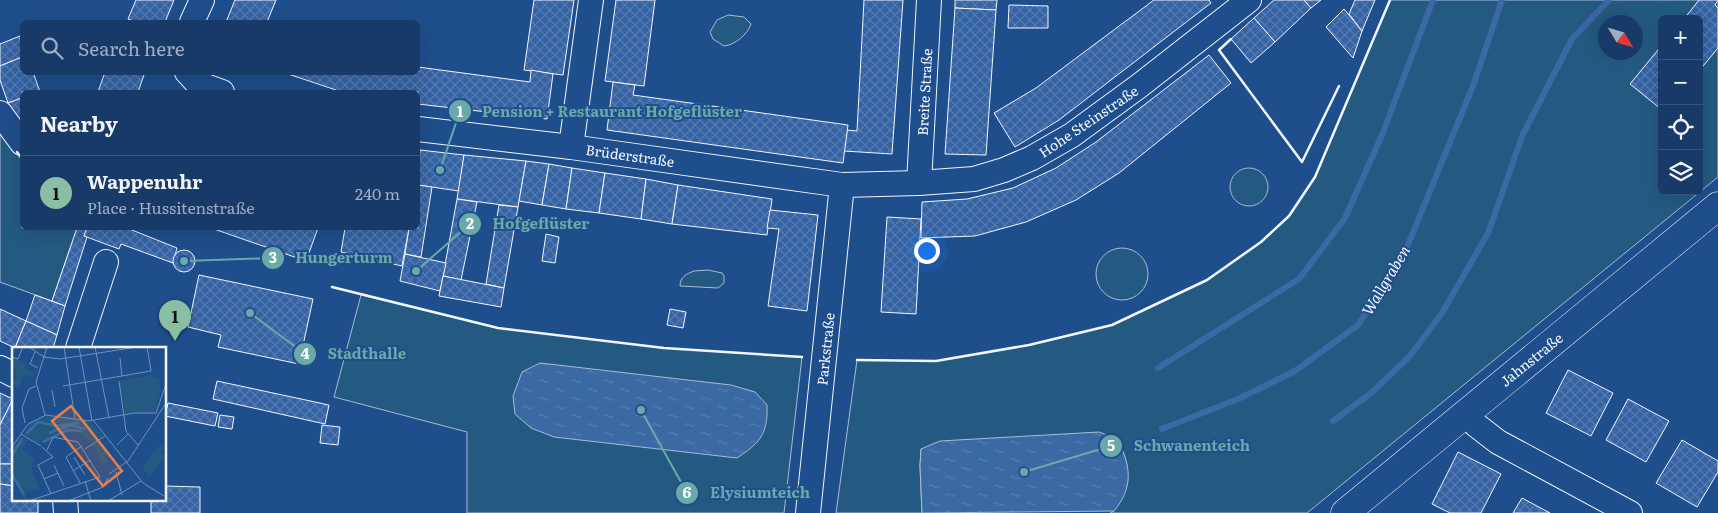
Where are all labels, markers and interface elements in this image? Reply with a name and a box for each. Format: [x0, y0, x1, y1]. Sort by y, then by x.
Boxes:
north arrow [1598, 15, 1643, 60]
map controls [1658, 15, 1703, 195]
button: + [1658, 15, 1703, 60]
search box [20, 20, 420, 75]
icon: search [38, 34, 66, 62]
text: Search here [78, 34, 185, 62]
street label: Breite Straße [912, 48, 936, 136]
button: − [1658, 60, 1703, 105]
street label: Hohe Steinstraße [1034, 80, 1142, 162]
callout: Pension + Restaurant Hofgeflüster [447, 96, 752, 126]
text: 1 [457, 99, 463, 122]
text: Pension + Restaurant Hofgeflüster [482, 99, 742, 122]
button: locate [1658, 105, 1703, 150]
text: Nearby [40, 107, 118, 138]
street label: Brüderstraße [584, 139, 676, 171]
button: layers [1658, 150, 1703, 195]
text: Wappenuhr [87, 167, 202, 195]
text: 1 [53, 181, 59, 205]
text: 240 m [355, 181, 400, 205]
text: Place · Hussitenstraße [87, 195, 255, 219]
callout: Hofgeflüster [457, 209, 599, 239]
text: 2 [466, 211, 474, 234]
text: Hofgeflüster [493, 211, 589, 234]
your location [914, 238, 940, 264]
water label: Wallgraben [1355, 241, 1415, 319]
callout: Hungerturm [260, 243, 403, 273]
text: 3 [269, 245, 277, 268]
text: Hungerturm [295, 245, 393, 268]
pin: 1 [159, 300, 191, 341]
street label: Parkstraße [811, 312, 839, 386]
street label: Jahnstraße [1495, 327, 1567, 391]
callout: Stadthalle [292, 339, 416, 369]
text: 4 [300, 341, 310, 364]
text: Stadthalle [328, 341, 407, 364]
inset map [12, 347, 166, 500]
callout: Schwanenteich [1099, 431, 1260, 461]
text: 5 [1107, 433, 1115, 456]
text: Schwanenteich [1134, 433, 1250, 456]
callout: Elysiumteich [675, 478, 820, 508]
text: 6 [683, 480, 692, 503]
text: Elysiumteich [710, 480, 810, 503]

